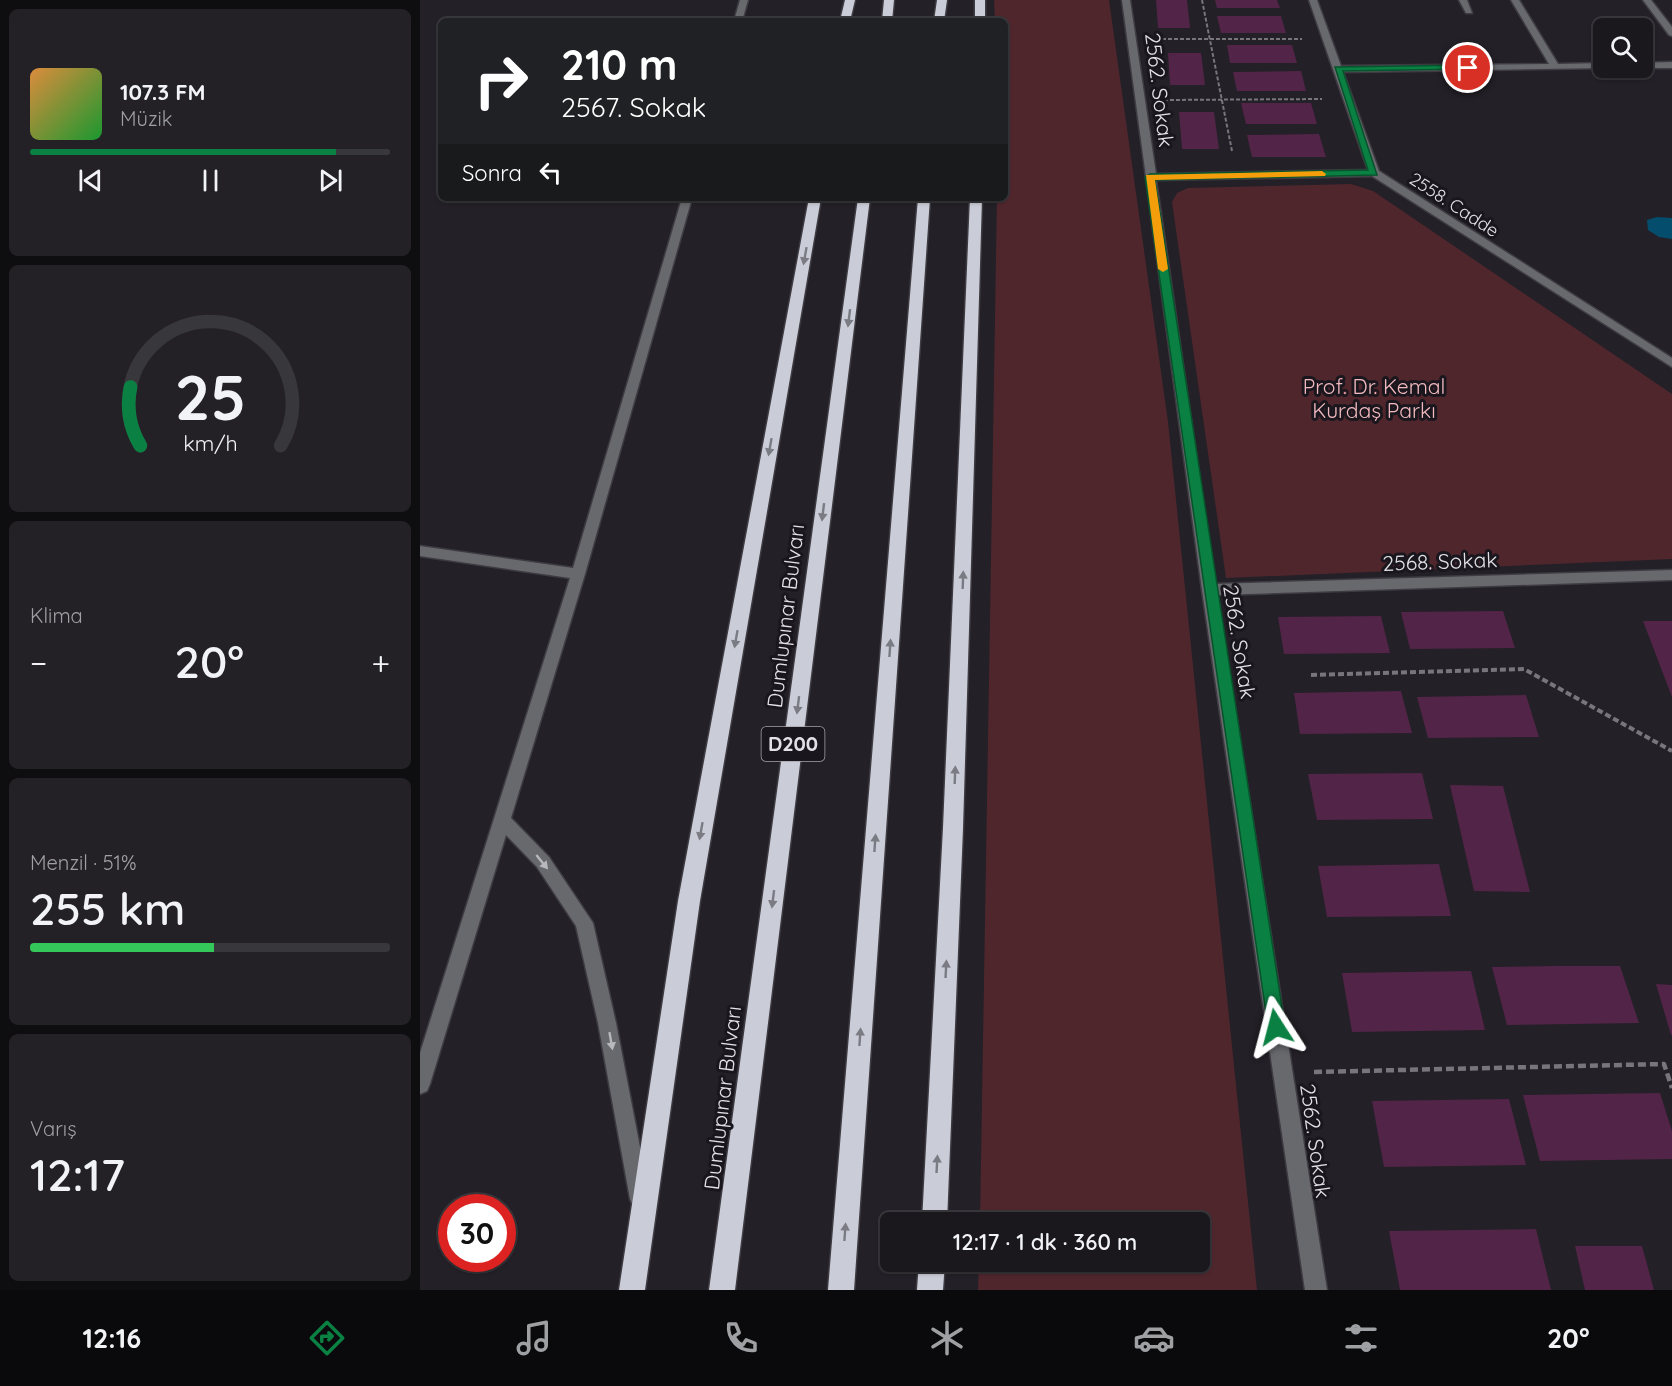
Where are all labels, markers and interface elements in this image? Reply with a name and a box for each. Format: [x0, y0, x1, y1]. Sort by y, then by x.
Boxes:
map controls [1593, 18, 1653, 78]
button: search [1593, 18, 1653, 78]
street label: 2562. Sokak [1140, 31, 1180, 149]
text: 210 m [561, 38, 678, 91]
icon: right [462, 42, 540, 120]
pin [1442, 42, 1493, 93]
icon: arrive [1451, 51, 1484, 84]
text: 107.3 FM [120, 78, 206, 106]
text: 2567. Sokak [561, 90, 706, 124]
text: Müzik [120, 106, 172, 131]
icon: left [534, 156, 567, 189]
text: Sonra [462, 159, 522, 187]
icon: previous [74, 164, 107, 197]
icon: pause [194, 164, 227, 197]
icon: next [314, 164, 347, 197]
street label: 2558. Cadde [1405, 167, 1503, 242]
one-way arrow [800, 246, 809, 265]
one-way arrow [844, 309, 853, 328]
text: 25 [174, 358, 246, 436]
park label: Prof. Dr. Kemal Kurdaş Parkı [1303, 373, 1445, 423]
text: km/h [183, 430, 237, 456]
one-way arrow [765, 438, 774, 457]
one-way arrow [819, 502, 828, 521]
street label: Dumlupınar Bulvarı [761, 522, 809, 709]
street label: 2568. Sokak [1382, 546, 1498, 576]
one-way arrow [958, 570, 967, 589]
street label: 2562. Sokak [1218, 583, 1262, 701]
text: Klima [30, 603, 83, 628]
one-way arrow [731, 630, 740, 649]
text: 20° [175, 633, 244, 689]
one-way arrow [885, 639, 894, 658]
text: − [30, 642, 47, 683]
text: + [371, 642, 390, 683]
one-way arrow [794, 696, 803, 715]
road number: D200 [762, 727, 824, 761]
one-way arrow [951, 765, 960, 784]
one-way arrow [696, 822, 705, 841]
one-way arrow [870, 833, 880, 852]
text: Menzil · 51% [30, 850, 137, 875]
one-way arrow [535, 854, 548, 869]
text: 255 km [30, 880, 185, 936]
one-way arrow [769, 889, 778, 908]
one-way arrow [942, 960, 951, 979]
position arrow [1244, 995, 1308, 1059]
street label: Dumlupınar Bulvarı [698, 1004, 746, 1191]
one-way arrow [855, 1028, 865, 1047]
one-way arrow [607, 1032, 616, 1051]
street label: 2562. Sokak [1295, 1082, 1337, 1200]
text: Varış [30, 1116, 77, 1141]
text: 12:17 [30, 1146, 125, 1202]
one-way arrow [932, 1155, 941, 1174]
speed limit sign: 30 [438, 1194, 516, 1272]
one-way arrow [840, 1222, 850, 1241]
text: 12:17 · 1 dk · 360 m [953, 1228, 1137, 1256]
icon: directions [306, 1317, 348, 1359]
icon: music [513, 1317, 555, 1359]
icon: phone [720, 1317, 762, 1359]
icon: climate [926, 1317, 968, 1359]
icon: car [1133, 1317, 1175, 1359]
icon: filters [1340, 1317, 1382, 1359]
text: 12:16 [82, 1321, 141, 1355]
text: 20° [1547, 1321, 1590, 1355]

